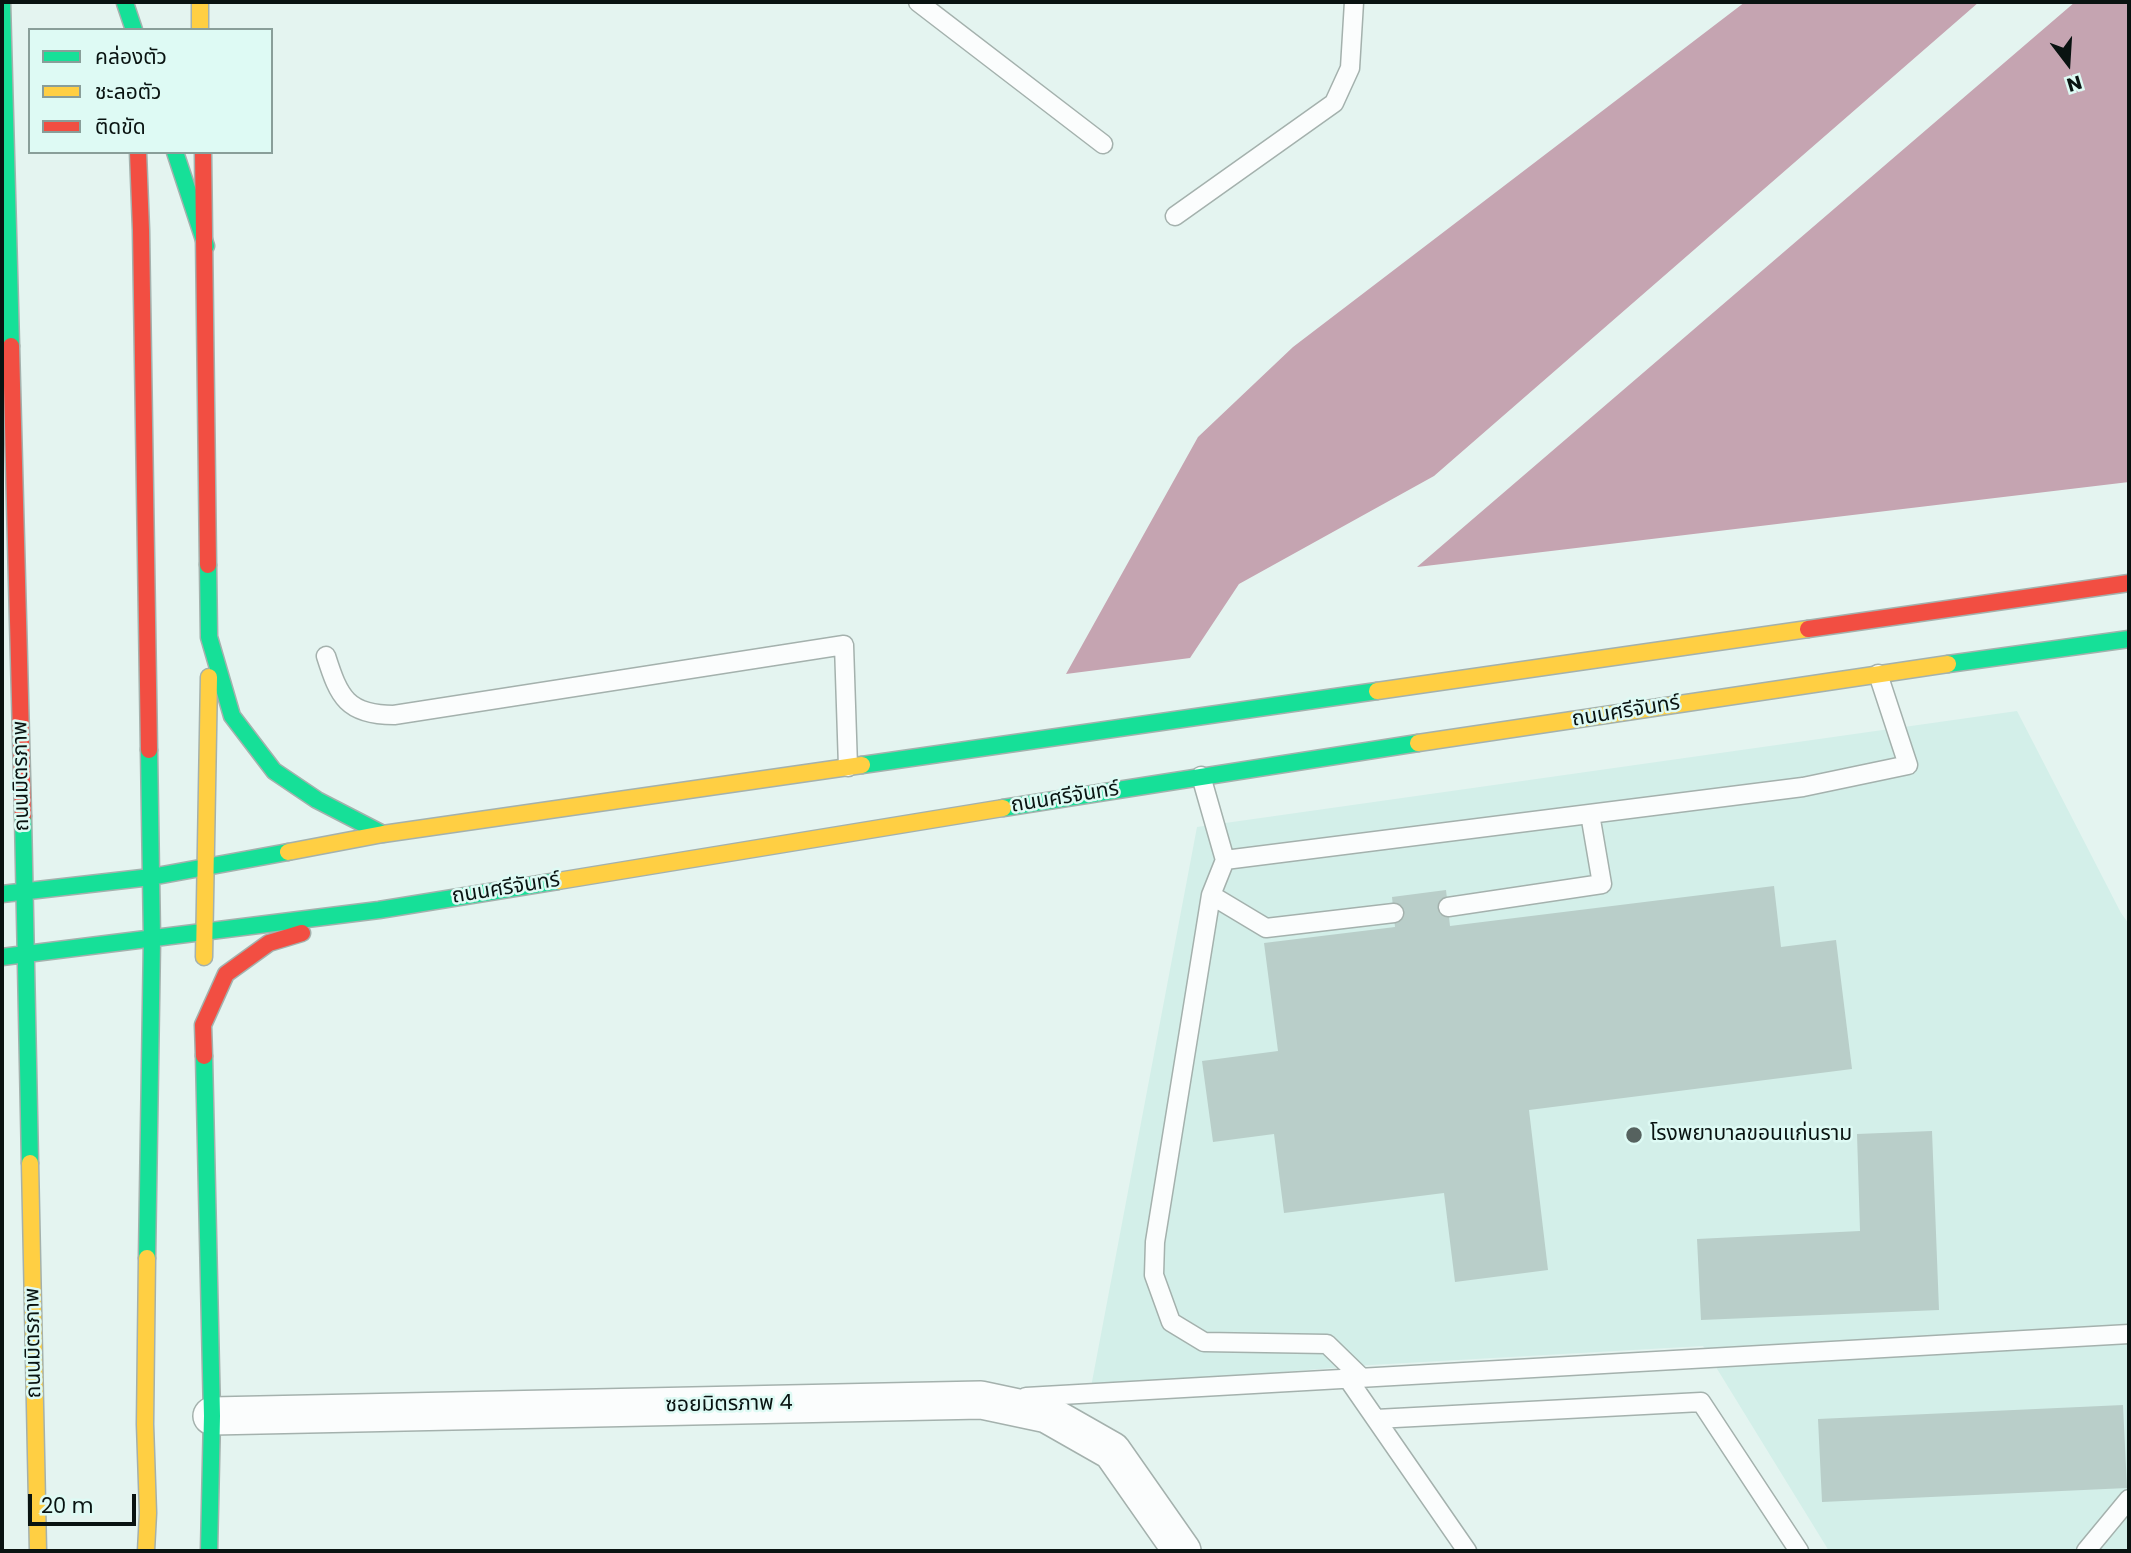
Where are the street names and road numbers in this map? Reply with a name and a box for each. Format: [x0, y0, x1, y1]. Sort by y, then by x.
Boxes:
street label: ถนนศรีจันทร์ [1570, 691, 1682, 733]
street label: ถนนมิตรภาพ [8, 720, 36, 832]
street label: ถนนศรีจันทร์ [1009, 777, 1121, 819]
street label: ถนนศรีจันทร์ [450, 868, 562, 910]
street label: ถนนมิตรภาพ [20, 1287, 48, 1399]
street label: ซอยมิตรภาพ 4 [665, 1391, 793, 1419]

